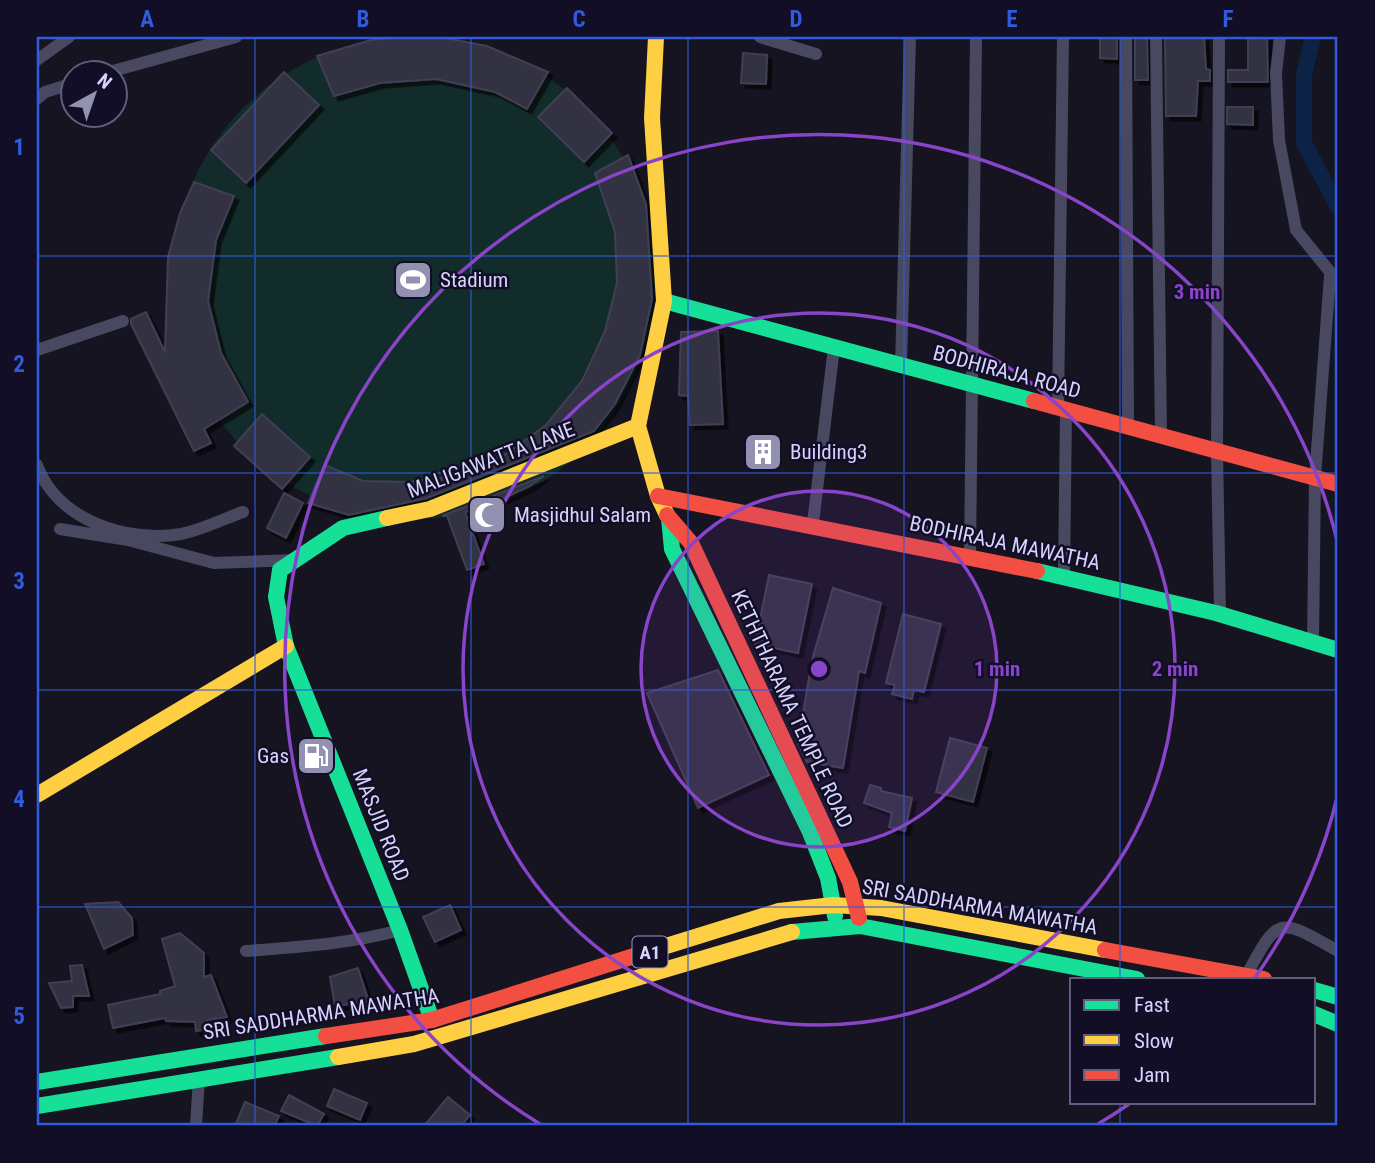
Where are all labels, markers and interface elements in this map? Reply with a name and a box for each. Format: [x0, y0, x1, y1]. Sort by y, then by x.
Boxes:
text: A [140, 6, 154, 33]
text: B [357, 6, 369, 33]
text: C [572, 6, 586, 33]
text: D [790, 6, 803, 33]
text: E [1006, 6, 1018, 33]
text: F [1223, 6, 1234, 33]
north arrow [60, 60, 130, 130]
text: N [93, 69, 116, 94]
text: 1 [13, 134, 25, 161]
sports icon: Stadium [392, 259, 434, 301]
place label: Stadium [440, 268, 508, 292]
text: 3 min [1174, 280, 1220, 304]
street label: BODHIRAJA ROAD [930, 341, 1084, 403]
text: 2 [13, 351, 25, 378]
street label: MALIGAWATTA LANE [404, 417, 578, 503]
building icon: Building3 [742, 431, 784, 473]
place label: Building3 [790, 440, 867, 464]
mosque icon: Masjidhul Salam [466, 494, 508, 536]
place label: Masjidhul Salam [514, 503, 651, 527]
street label: BODHIRAJA MAWATHA [907, 511, 1103, 575]
text: 3 [13, 568, 25, 595]
street label: KETHTHARAMA TEMPLE ROAD [726, 586, 858, 832]
centre of rings [807, 657, 831, 681]
text: 1 min [974, 657, 1020, 681]
text: 2 min [1152, 657, 1198, 681]
fuel station icon: Gas [295, 735, 337, 777]
place label: Gas [257, 744, 289, 768]
street label: MASJID ROAD [348, 765, 414, 885]
text: 4 [13, 786, 25, 813]
street label: SRI SADDHARMA MAWATHA [860, 874, 1100, 940]
road number: A1 [632, 936, 668, 968]
legend [1070, 978, 1316, 1104]
street label: SRI SADDHARMA MAWATHA [201, 983, 441, 1045]
text: Fast [1134, 993, 1170, 1017]
text: 5 [13, 1003, 25, 1030]
text: Slow [1134, 1029, 1174, 1053]
text: Jam [1134, 1063, 1170, 1087]

